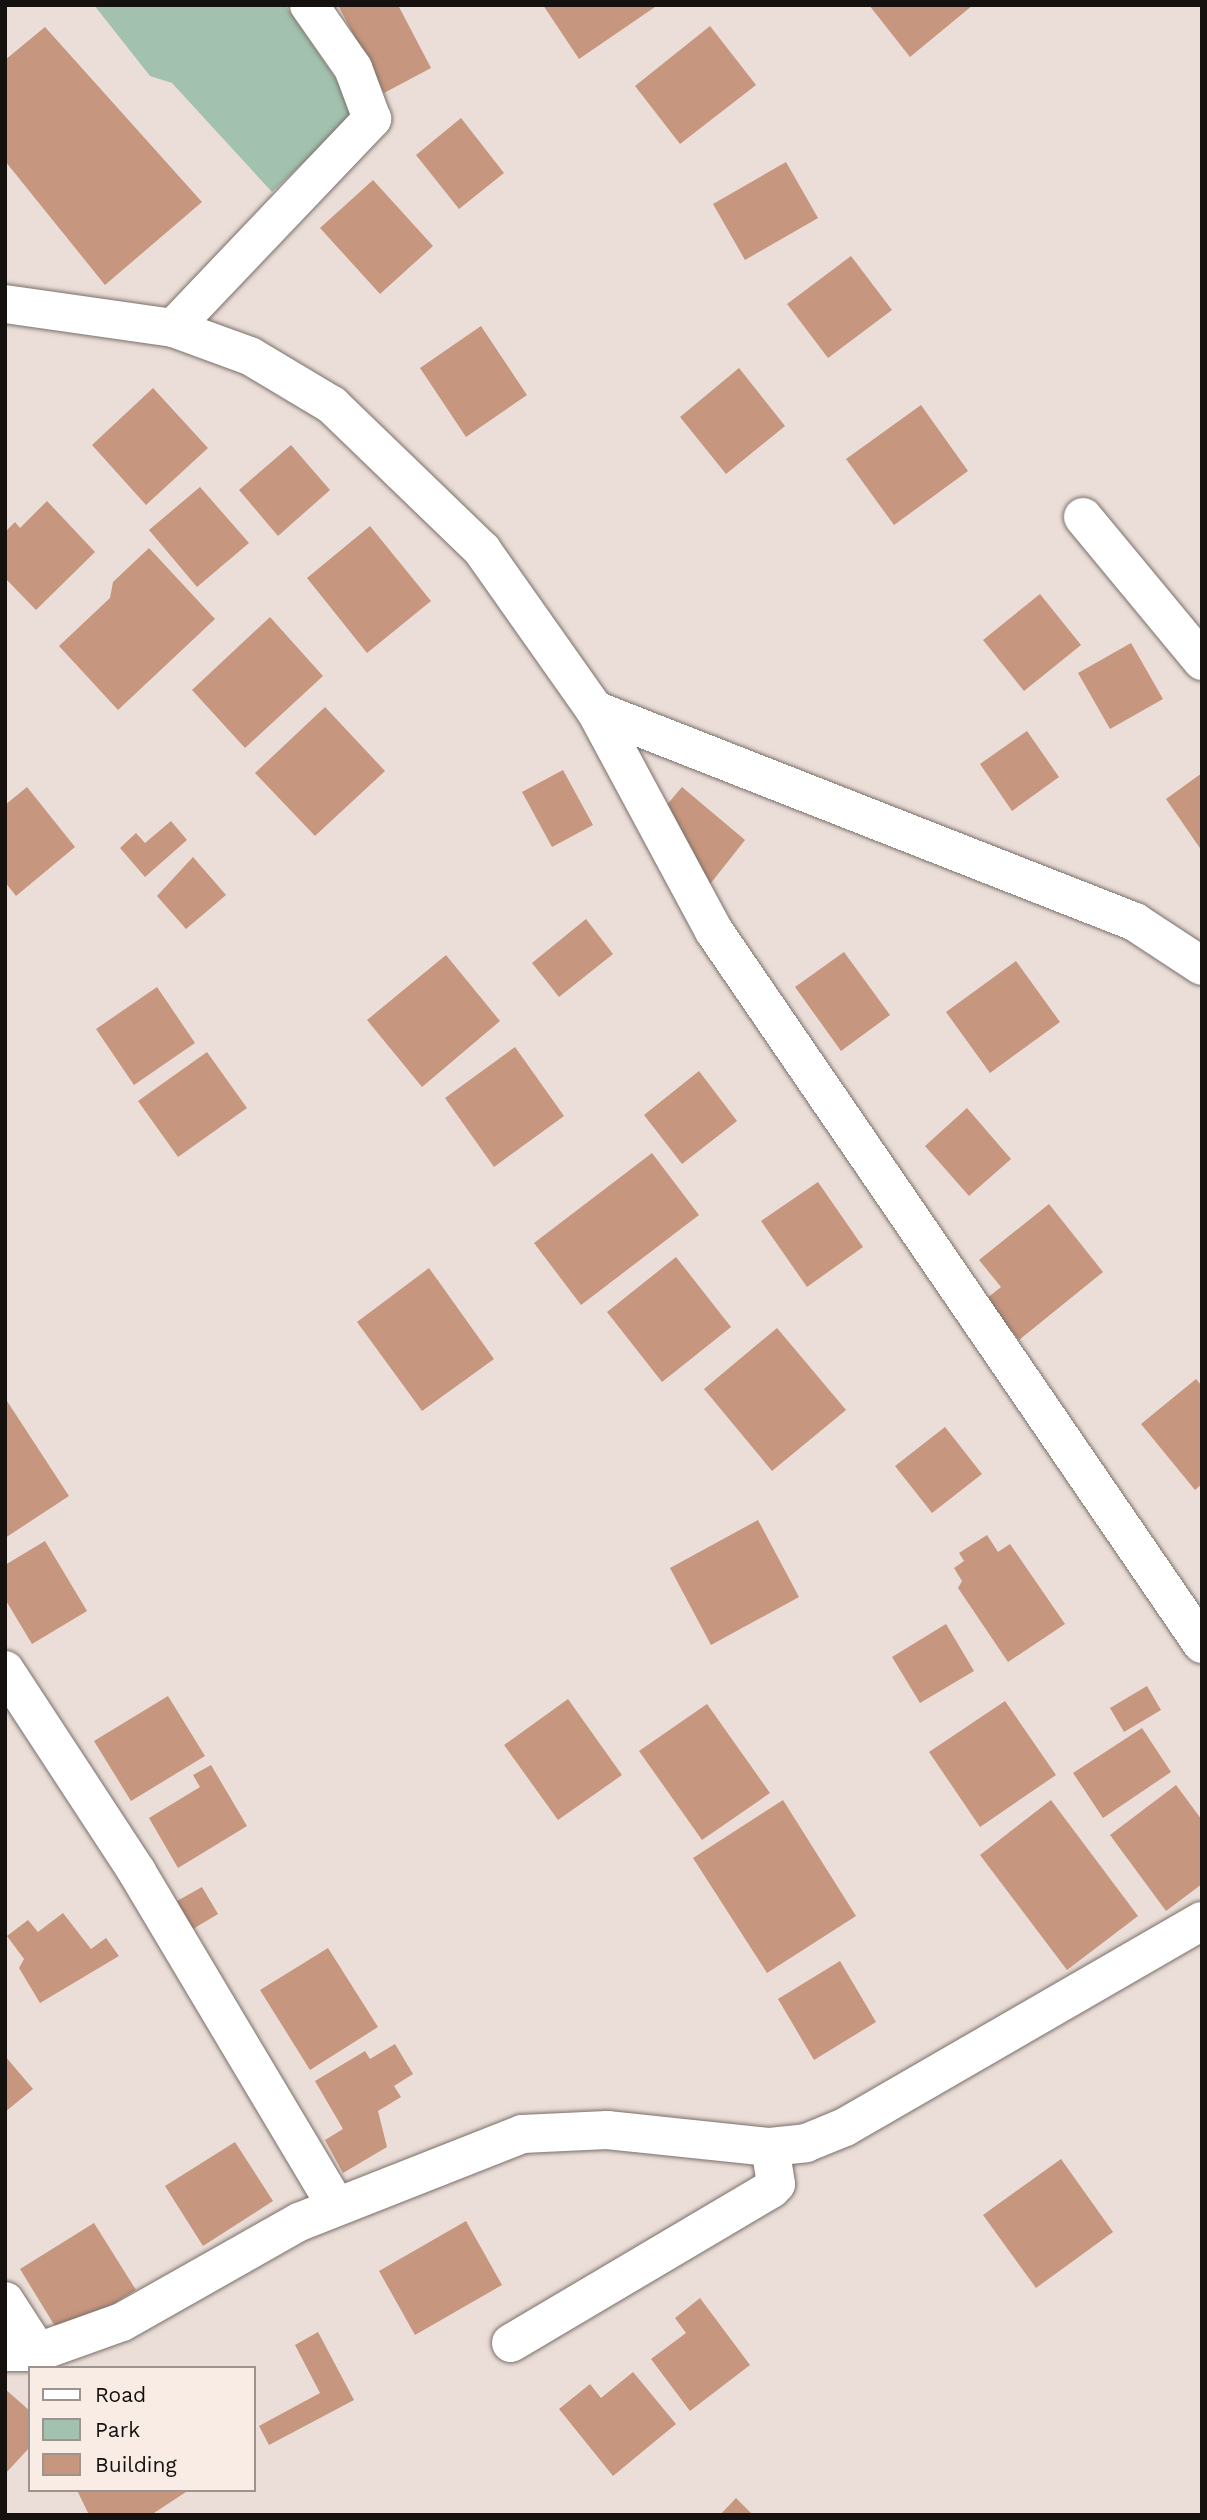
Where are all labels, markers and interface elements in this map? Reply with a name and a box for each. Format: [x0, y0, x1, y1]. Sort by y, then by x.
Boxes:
legend [28, 2366, 256, 2492]
text: Road [95, 2382, 146, 2407]
text: Park [95, 2417, 140, 2442]
text: Building [95, 2452, 177, 2477]

